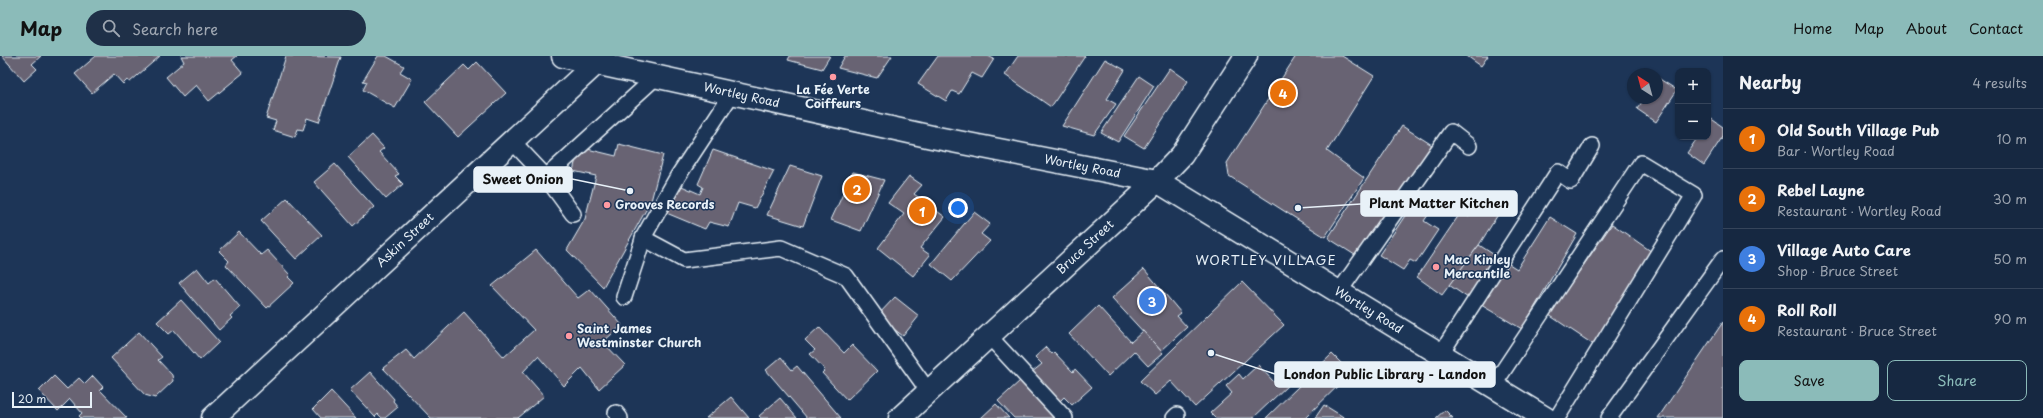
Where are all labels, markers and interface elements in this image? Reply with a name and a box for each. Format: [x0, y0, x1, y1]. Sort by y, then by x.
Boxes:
search box [86, 10, 366, 46]
text: Map [20, 14, 62, 42]
icon: search [100, 17, 122, 39]
text: Search here [132, 17, 218, 40]
text: Home [1793, 18, 1832, 39]
text: Map [1854, 18, 1884, 39]
text: About [1906, 18, 1947, 39]
text: Contact [1969, 18, 2023, 39]
north arrow [1627, 68, 1663, 104]
map controls [1675, 68, 1711, 140]
button: + [1675, 68, 1711, 104]
text: Nearby [1739, 69, 1801, 95]
marker: La Fée Verte Coiffeurs [828, 72, 838, 82]
text: 4 results [1973, 73, 2027, 92]
street label: Wortley Road [702, 77, 782, 111]
pin: 4 [1270, 78, 1296, 108]
place label: La Fée Verte Coiffeurs [796, 80, 870, 112]
button: − [1675, 104, 1711, 140]
text: Old South Village Pub [1777, 118, 1939, 141]
text: 1 [1749, 129, 1755, 148]
text: 10 m [1997, 129, 2027, 148]
text: Bar · Wortley Road [1777, 141, 1895, 160]
street label: Wortley Road [1043, 149, 1122, 182]
callout: Sweet Onion [474, 167, 572, 192]
text: Sweet Onion [483, 169, 564, 188]
pin: 2 [844, 174, 870, 204]
text: Rebel Layne [1777, 178, 1865, 201]
text: 2 [1747, 189, 1757, 208]
text: 30 m [1993, 189, 2027, 208]
callout: Plant Matter Kitchen [1361, 191, 1517, 216]
text: Plant Matter Kitchen [1369, 193, 1509, 212]
place label: Grooves Records [615, 195, 715, 213]
pin: 1 [909, 196, 935, 226]
your location [948, 198, 968, 218]
marker: Grooves Records [602, 200, 612, 210]
text: Restaurant · Wortley Road [1777, 201, 1942, 220]
street label: Askin Street [372, 208, 437, 271]
street label: Bruce Street [1052, 215, 1117, 278]
text: Village Auto Care [1777, 238, 1911, 261]
text: 3 [1748, 249, 1756, 268]
text: 50 m [1993, 249, 2027, 268]
district label: WORTLEY VILLAGE [1195, 250, 1337, 269]
place label: Mac Kinley Mercantile [1444, 250, 1510, 282]
text: Shop · Bruce Street [1777, 261, 1898, 280]
marker: Mac Kinley Mercantile [1431, 262, 1441, 272]
street label: Wortley Road [1331, 282, 1407, 337]
pin: 3 [1139, 286, 1165, 316]
text: Roll Roll [1777, 298, 1836, 321]
text: 4 [1748, 309, 1756, 328]
text: 90 m [1994, 309, 2027, 328]
place label: Saint James Westminster Church [577, 319, 702, 351]
text: Restaurant · Bruce Street [1777, 321, 1937, 340]
marker: Saint James Westminster Church [564, 331, 574, 341]
button: Save [1739, 360, 1879, 401]
button: Share [1887, 360, 2027, 401]
callout: London Public Library - Landon [1275, 362, 1495, 387]
text: London Public Library - Landon [1284, 364, 1486, 383]
scale bar [12, 390, 92, 409]
text: 20 m [18, 390, 46, 407]

